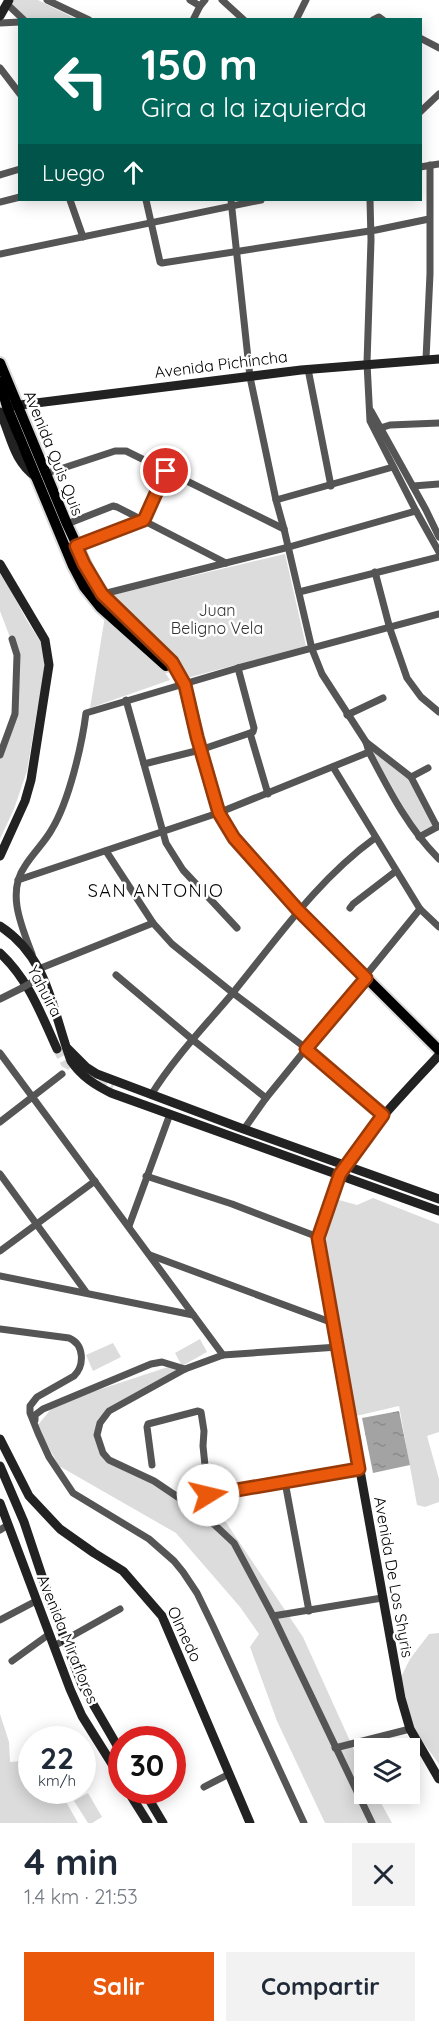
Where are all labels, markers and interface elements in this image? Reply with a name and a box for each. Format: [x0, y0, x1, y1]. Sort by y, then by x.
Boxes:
text: 150 m [141, 38, 258, 91]
icon: left [42, 42, 120, 120]
text: Gira a la izquierda [141, 90, 367, 124]
icon: ahead [117, 156, 150, 189]
text: Luego [42, 159, 105, 187]
street label: Avenida Pichincha [153, 346, 289, 382]
street label: Avenida Quis Quis [20, 388, 88, 518]
pin [140, 445, 191, 496]
icon: arrive [149, 454, 182, 487]
park label: Juan Beligno Vela [171, 600, 263, 638]
district label: SAN ANTONIO [88, 879, 224, 902]
street label: Yahuira [23, 962, 67, 1020]
position arrow [176, 1463, 240, 1527]
street label: Avenida De Los Shyris [370, 1495, 418, 1659]
street label: Avenida Miraflores [33, 1571, 103, 1707]
street label: Olmedo [163, 1603, 207, 1665]
speed limit sign: 30 [108, 1726, 186, 1804]
map controls [354, 1738, 420, 1804]
button: layers [354, 1738, 420, 1804]
text: 22 [40, 1739, 74, 1777]
text: km/h [38, 1771, 76, 1790]
text: 4 min [24, 1839, 118, 1884]
button: close [352, 1843, 415, 1906]
text: 1.4 km · 21:53 [24, 1884, 138, 1909]
button: Salir [24, 1952, 214, 2021]
button: Compartir [226, 1952, 415, 2021]

